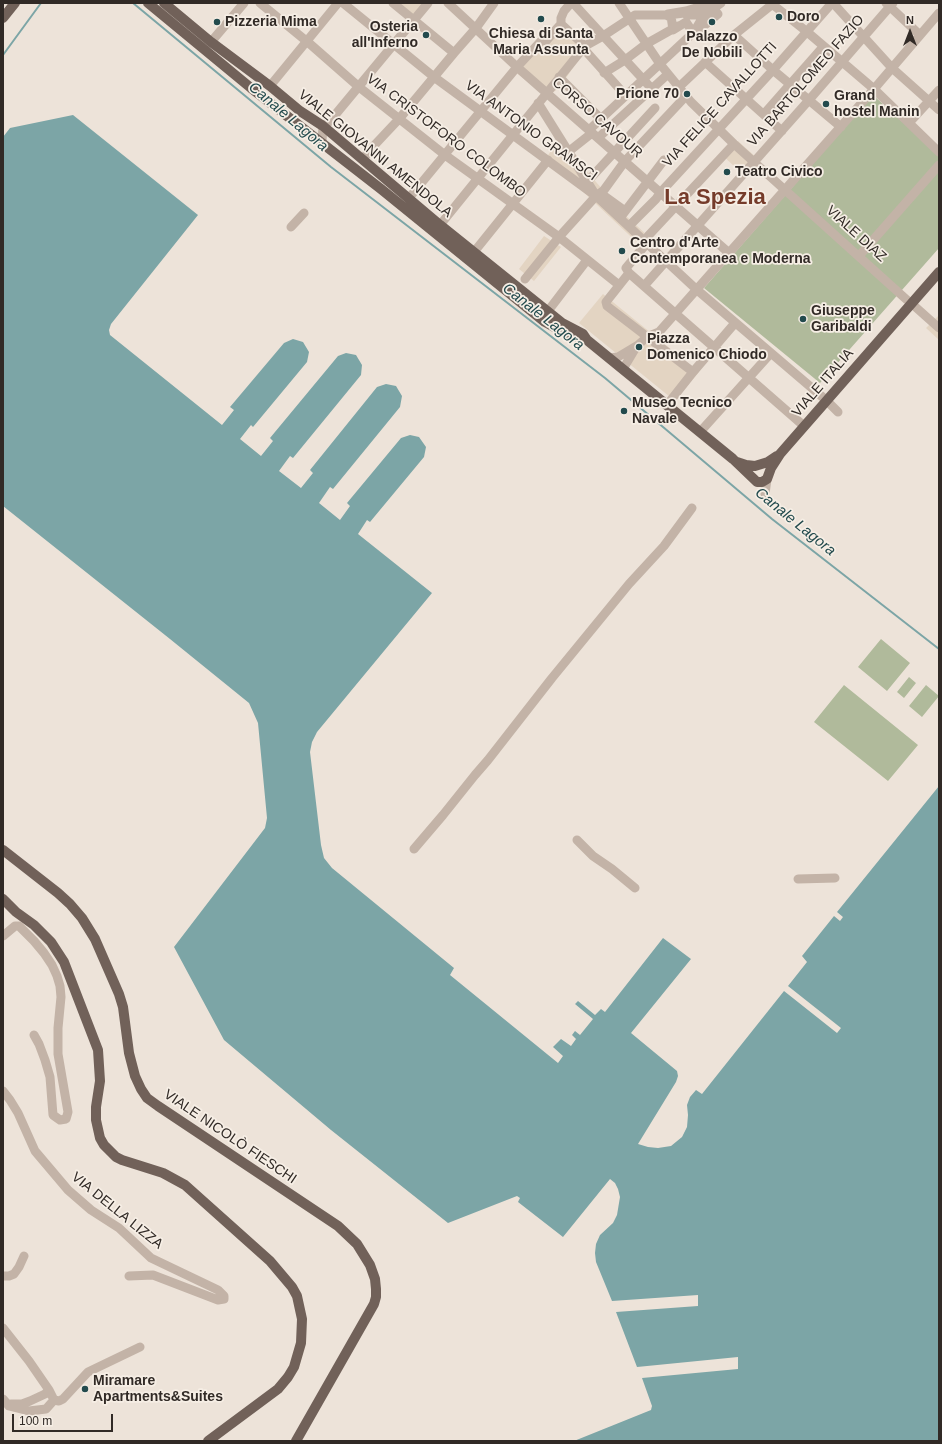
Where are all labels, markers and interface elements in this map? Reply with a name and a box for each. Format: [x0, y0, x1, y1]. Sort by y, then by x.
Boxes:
place label: Doro [787, 9, 820, 25]
street label: VIA BARTOLOMEO FAZIO [744, 12, 868, 150]
marker: Doro [774, 12, 784, 22]
north arrow [890, 12, 930, 52]
place label: Pizzeria Mima [225, 14, 317, 30]
marker: Chiesa di Santa Maria Assunta [536, 14, 546, 24]
text: N [906, 14, 914, 26]
marker: Pizzeria Mima [212, 17, 222, 27]
marker: Palazzo De Nobili [707, 17, 717, 27]
place label: Osteria all'Inferno [352, 19, 418, 52]
place label: Chiesa di Santa Maria Assunta [489, 26, 593, 58]
place label: Palazzo De Nobili [682, 29, 742, 62]
marker: Osteria all'Inferno [421, 30, 431, 40]
street label: VIA FELICE CAVALLOTTI [659, 39, 781, 171]
street label: VIA CRISTOFORO COLOMBO [363, 71, 529, 201]
street label: CORSO CAVOUR [548, 74, 646, 162]
street label: VIA ANTONIO GRAMSCI [462, 77, 600, 185]
water label: Canale Lagora [245, 78, 331, 156]
place label: Prione 70 [616, 86, 679, 102]
street label: VIALE GIOVANNI AMENDOLA [295, 87, 455, 221]
place label: Grand hostel Manin [834, 88, 920, 120]
marker: Prione 70 [682, 89, 692, 99]
marker: Grand hostel Manin [821, 99, 831, 109]
place label: Teatro Civico [735, 164, 823, 180]
marker: Teatro Civico [722, 167, 732, 177]
district label: La Spezia [664, 185, 766, 211]
street label: VIALE DIAZ [822, 203, 890, 265]
place label: Centro d'Arte Contemporanea e Moderna [630, 235, 810, 268]
marker: Centro d'Arte Contemporanea e Moderna [617, 246, 627, 256]
water label: Canale Lagora [499, 280, 587, 354]
place label: Giuseppe Garibaldi [811, 303, 875, 336]
marker: Giuseppe Garibaldi [798, 314, 808, 324]
place label: Piazza Domenico Chiodo [647, 331, 767, 364]
marker: Piazza Domenico Chiodo [634, 342, 644, 352]
street label: VIALE ITALIA [789, 345, 857, 421]
place label: Museo Tecnico Navale [632, 395, 732, 428]
marker: Museo Tecnico Navale [619, 406, 629, 416]
water label: Canale Lagora [751, 484, 839, 560]
street label: VIALE NICOLÒ FIESCHI [160, 1086, 300, 1188]
street label: VIA DELLA LIZZA [68, 1169, 166, 1253]
place label: Miramare Apartments&Suites [93, 1373, 223, 1406]
marker: Miramare Apartments&Suites [80, 1384, 90, 1394]
scale bar [14, 1406, 115, 1432]
text: 100 m [19, 1414, 52, 1428]

